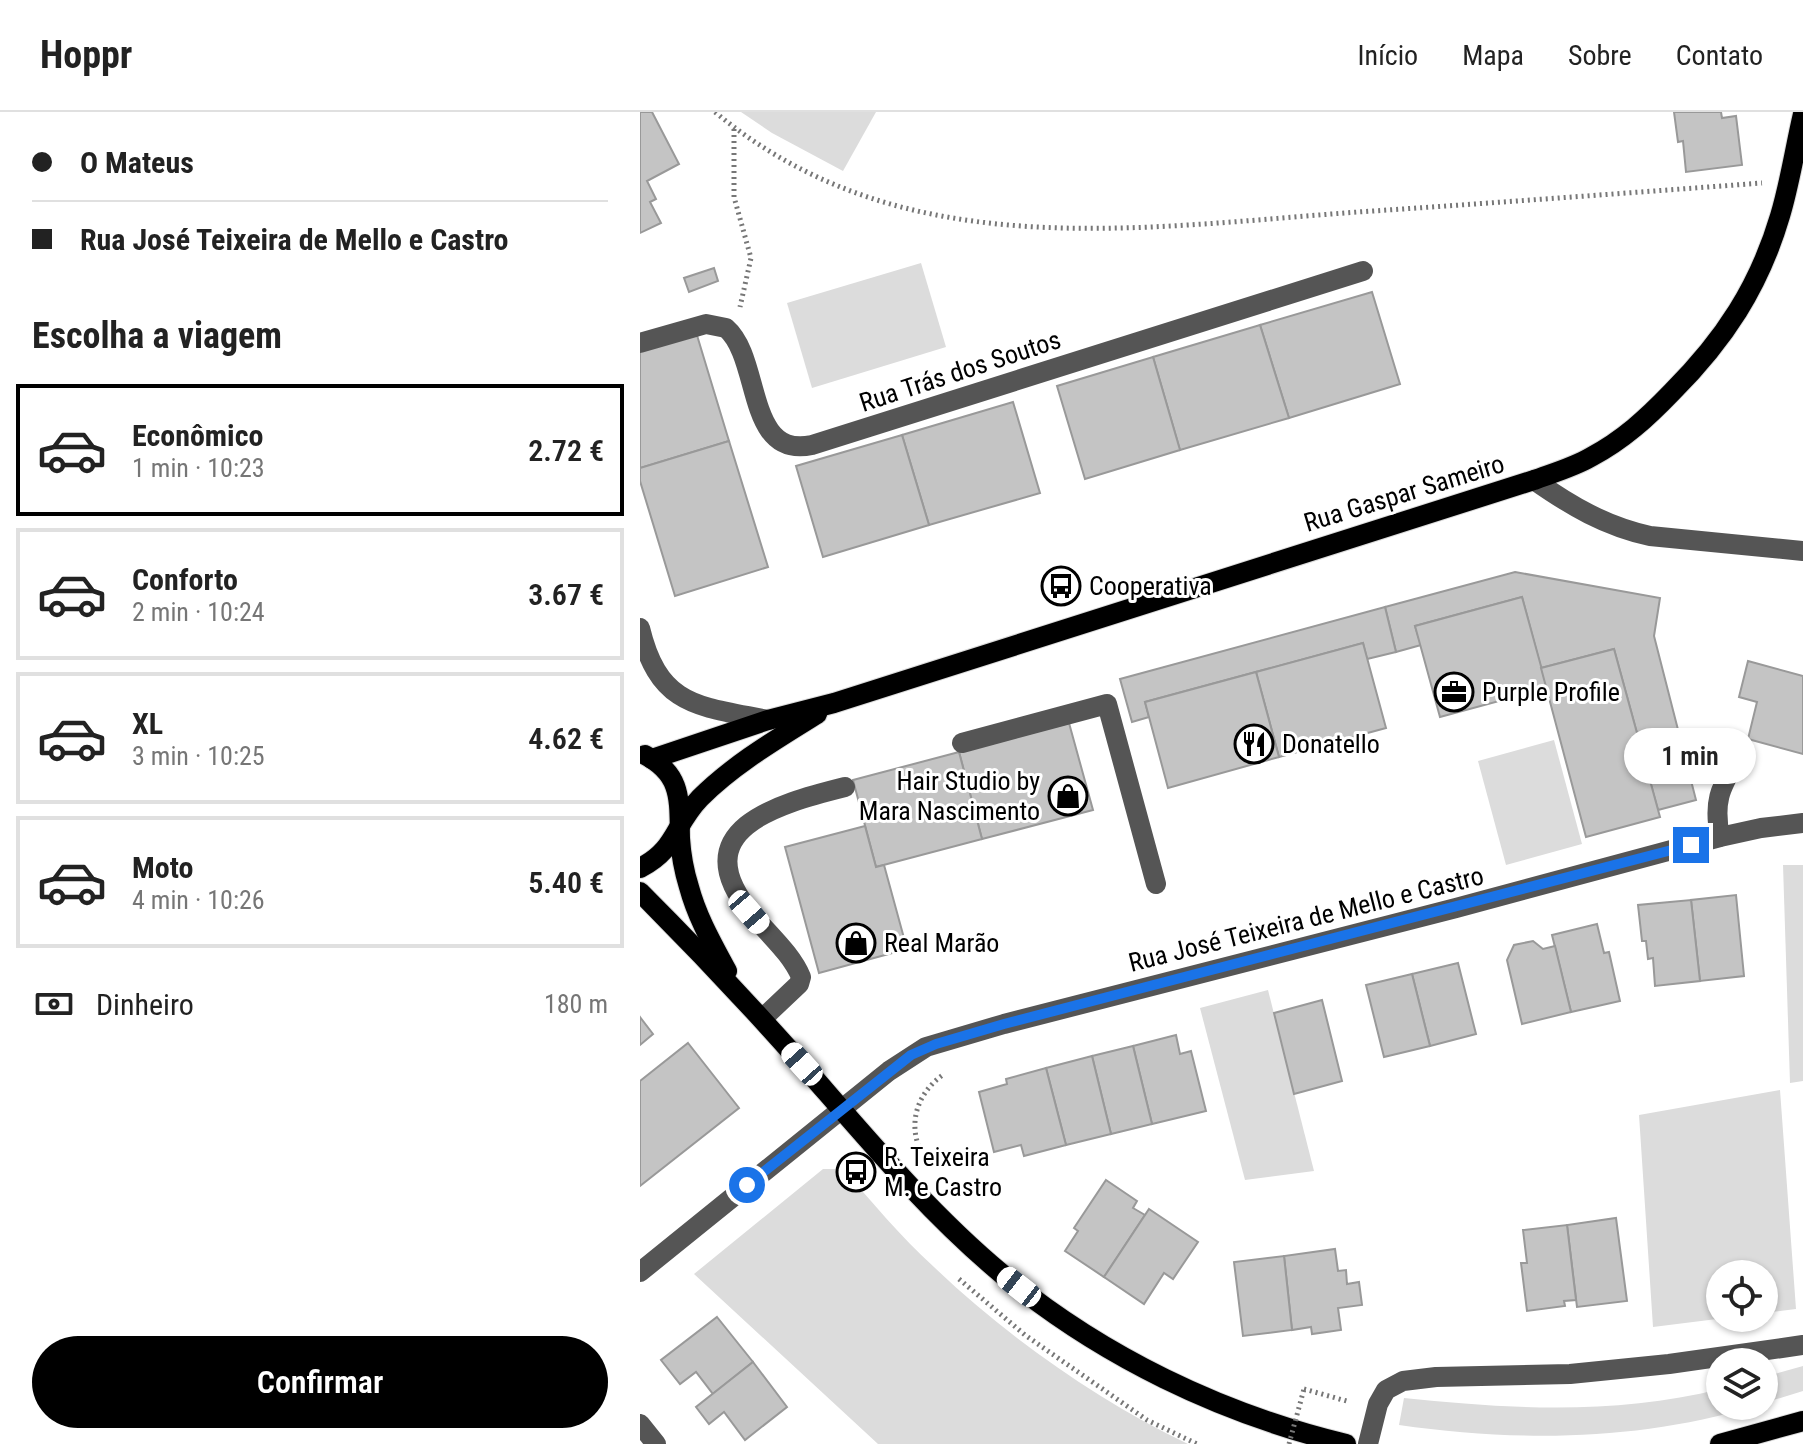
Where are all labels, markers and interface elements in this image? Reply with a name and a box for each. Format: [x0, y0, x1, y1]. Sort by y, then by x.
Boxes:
text: Hoppr [40, 33, 132, 77]
text: Início [1358, 39, 1418, 72]
text: Mapa [1462, 39, 1524, 72]
text: Sobre [1568, 39, 1632, 72]
text: Contato [1676, 39, 1763, 72]
text: O Mateus [80, 145, 194, 180]
text: Rua José Teixeira de Mello e Castro [80, 222, 509, 257]
text: Escolha a viagem [32, 315, 282, 357]
street label: Rua Trás dos Soutos [856, 324, 1064, 418]
icon: car [36, 414, 108, 486]
text: Econômico [132, 418, 263, 453]
text: 2.72 € [528, 433, 604, 468]
street label: Rua Gaspar Sameiro [1300, 448, 1508, 538]
text: 1 min · 10:23 [132, 453, 265, 483]
icon: car [36, 558, 108, 630]
text: Conforto [132, 562, 238, 597]
bus stop icon: Cooperativa [1040, 565, 1082, 607]
place label: Cooperativa [1089, 571, 1212, 601]
text: 3.67 € [528, 577, 604, 612]
text: 2 min · 10:24 [132, 597, 265, 627]
office icon: Purple Profile [1433, 671, 1475, 713]
place label: Purple Profile [1482, 677, 1620, 707]
icon: car [36, 702, 108, 774]
text: XL [132, 706, 163, 741]
text: 4.62 € [528, 721, 604, 756]
restaurant icon: Donatello [1233, 723, 1275, 765]
place label: Donatello [1282, 729, 1380, 759]
callout: 1 min [1625, 729, 1757, 785]
text: 3 min · 10:25 [132, 741, 265, 771]
text: 1 min [1661, 741, 1719, 771]
place label: Hair Studio by Mara Nascimento [859, 766, 1040, 826]
shop icon: Hair Studio by Mara Nascimento [1047, 775, 1089, 817]
route end [1673, 827, 1709, 863]
icon: car [36, 846, 108, 918]
text: Moto [132, 850, 193, 885]
street label: Rua José Teixeira de Mello e Castro [1125, 860, 1487, 978]
text: 5.40 € [528, 865, 604, 900]
text: 4 min · 10:26 [132, 885, 265, 915]
car [724, 886, 774, 938]
shop icon: Real Marão [835, 922, 877, 964]
place label: Real Marão [884, 928, 999, 958]
icon: cash [32, 982, 76, 1026]
text: Dinheiro [96, 987, 194, 1022]
text: 180 m [544, 989, 608, 1019]
car [777, 1038, 827, 1090]
place label: R. Teixeira M. e Castro [884, 1142, 1002, 1202]
bus stop icon: R. Teixeira M. e Castro [835, 1151, 877, 1193]
route start [729, 1167, 765, 1203]
map controls [1706, 1260, 1778, 1420]
button: locate [1706, 1260, 1778, 1332]
car [993, 1263, 1045, 1311]
button: Confirmar [32, 1336, 608, 1428]
button: layers [1706, 1348, 1778, 1420]

